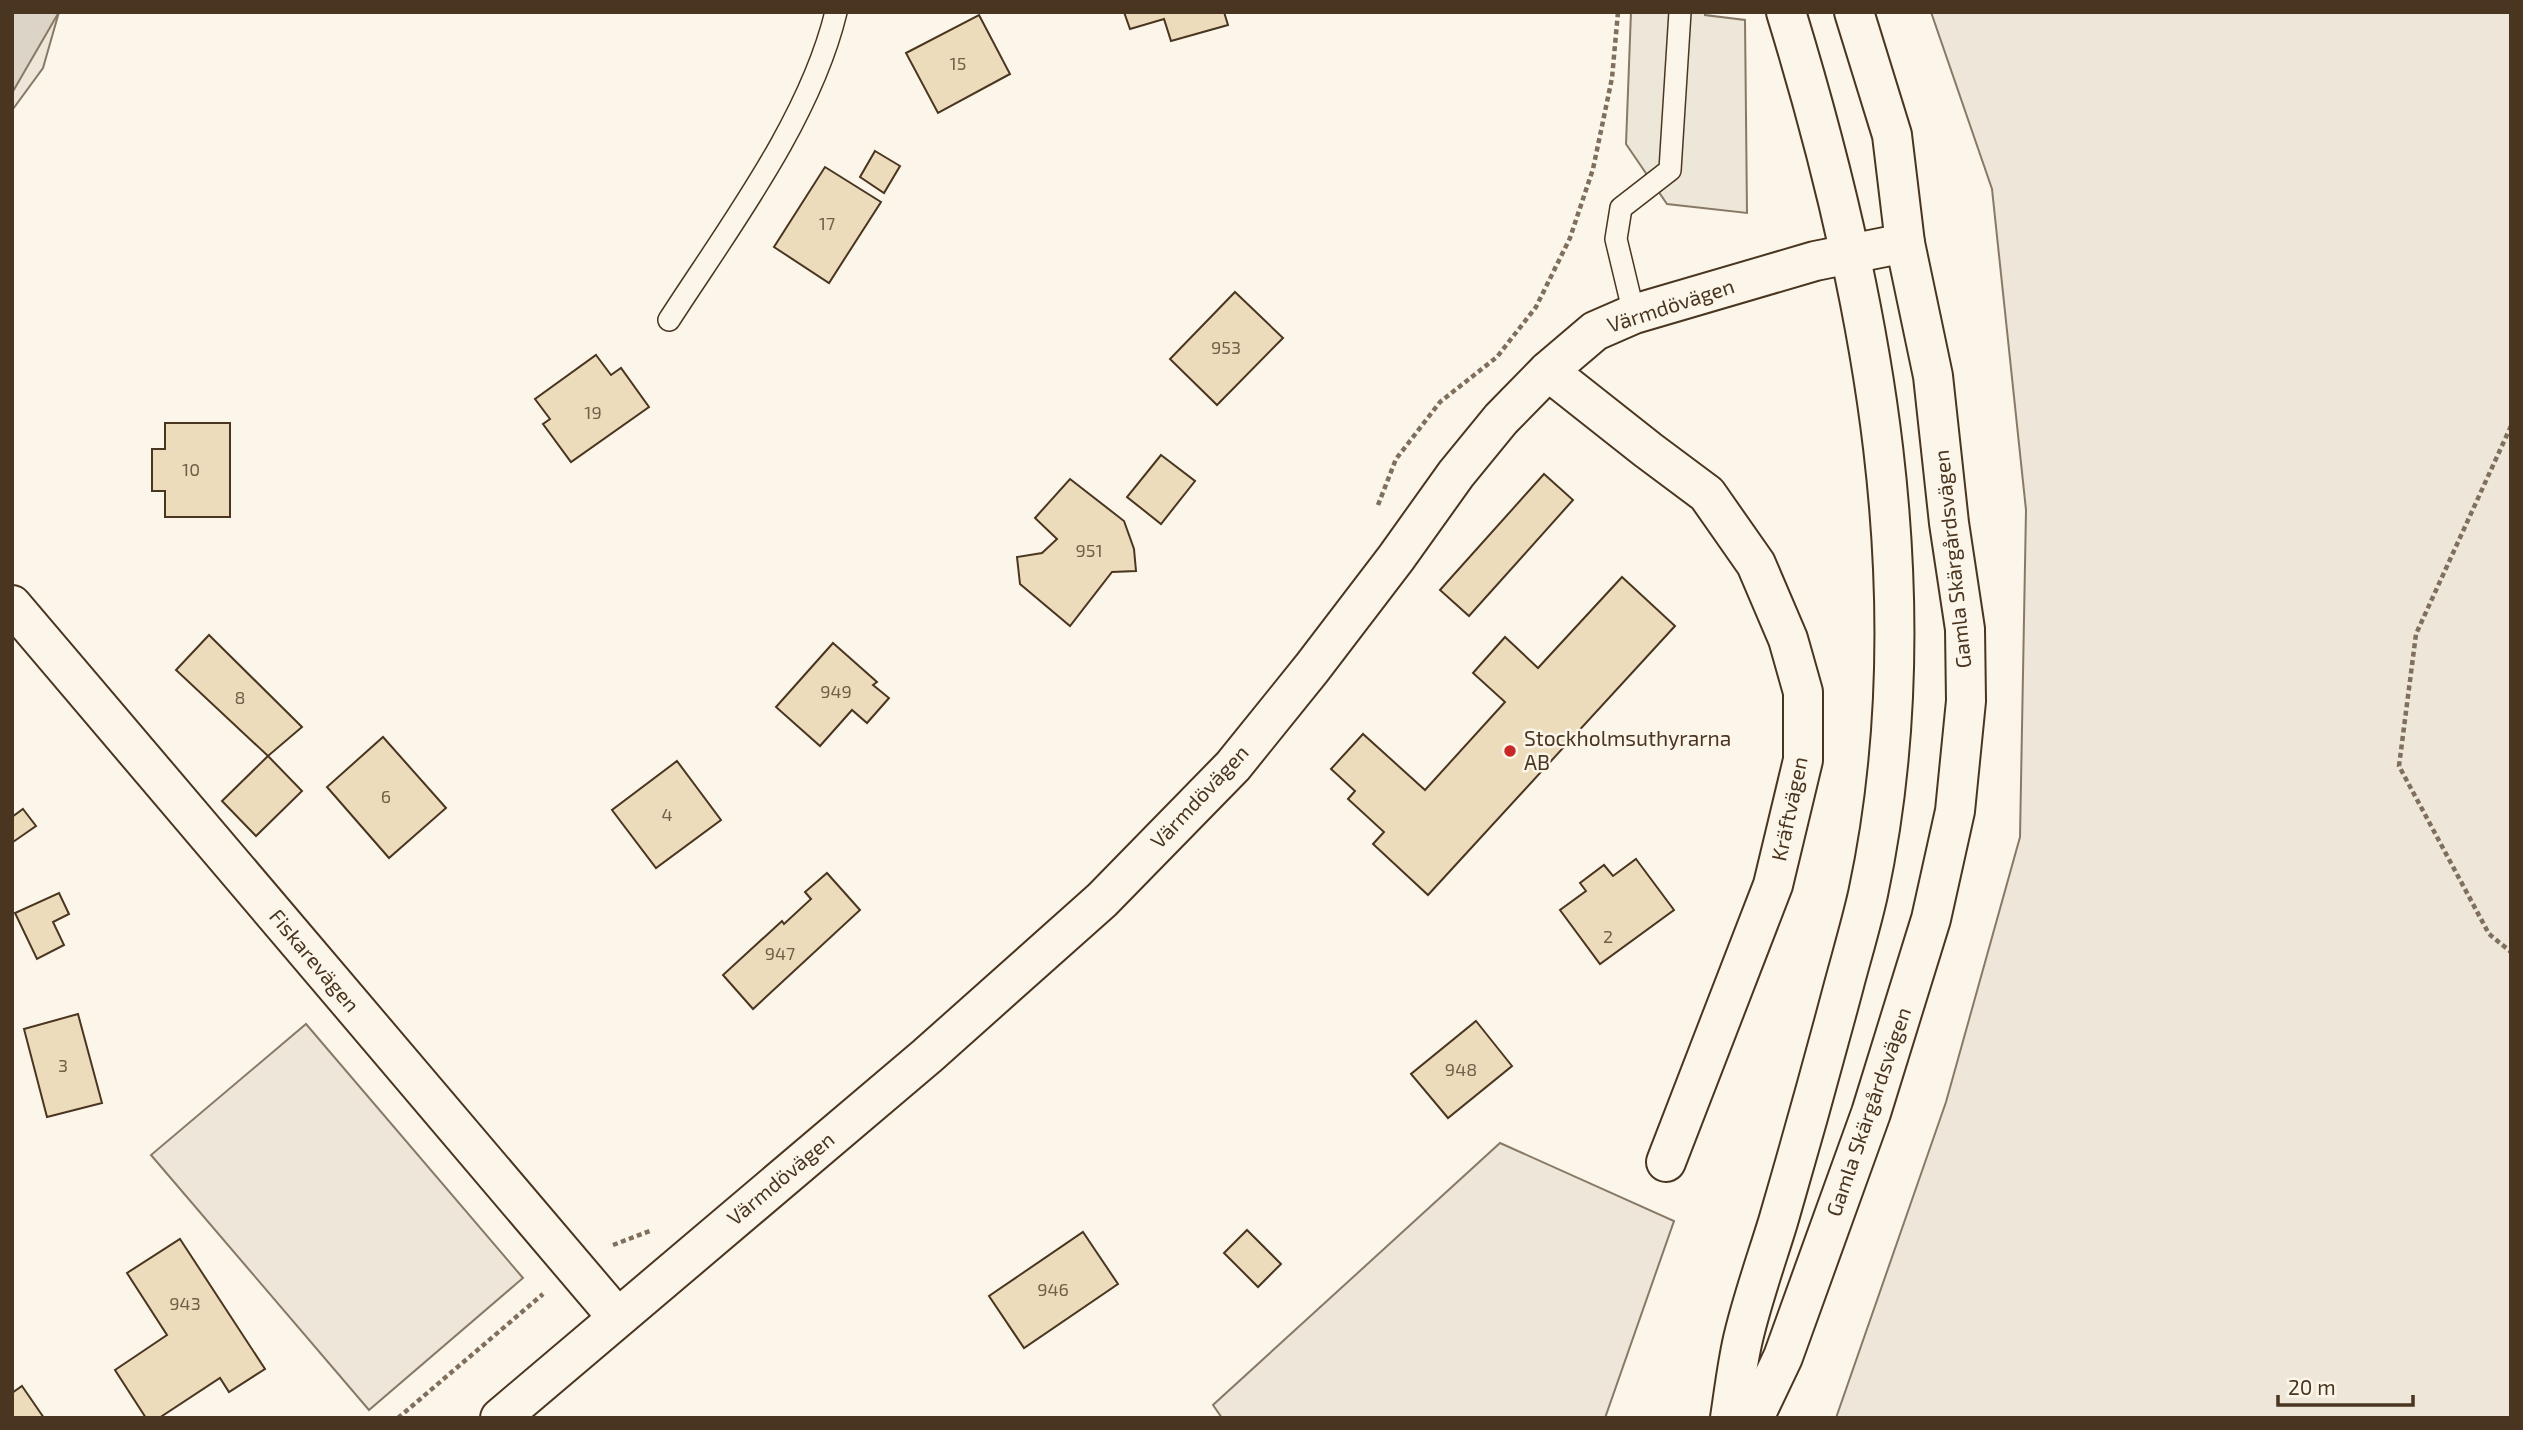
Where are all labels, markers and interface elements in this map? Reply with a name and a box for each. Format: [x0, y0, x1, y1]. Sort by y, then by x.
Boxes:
house number: 15 [950, 52, 966, 74]
house number: 17 [819, 212, 835, 234]
street label: Värmdövägen [1604, 272, 1737, 337]
house number: 953 [1211, 336, 1241, 358]
house number: 19 [584, 401, 602, 423]
street label: Gamla Skärgårdsvägen [1928, 449, 1975, 670]
house number: 10 [182, 458, 200, 480]
house number: 951 [1075, 539, 1103, 561]
house number: 949 [820, 680, 852, 702]
house number: 8 [235, 686, 245, 708]
place label: Stockholmsuthyrarna AB [1524, 725, 1731, 774]
street label: Värmdövägen [1145, 739, 1253, 853]
marker: Stockholmsuthyrarna AB [1502, 743, 1518, 759]
street label: Kräftvägen [1765, 754, 1812, 863]
house number: 6 [381, 785, 391, 807]
house number: 4 [661, 803, 673, 825]
street label: Fiskarevägen [265, 904, 365, 1017]
house number: 2 [1603, 925, 1613, 947]
house number: 947 [765, 942, 795, 964]
street label: Gamla Skärgårdsvägen [1820, 1004, 1915, 1219]
house number: 3 [58, 1054, 68, 1076]
house number: 948 [1445, 1058, 1477, 1080]
street label: Värmdövägen [721, 1126, 839, 1230]
house number: 946 [1037, 1278, 1069, 1300]
house number: 943 [169, 1292, 201, 1314]
scale bar [2278, 1364, 2413, 1408]
text: 20 m [2288, 1374, 2336, 1399]

